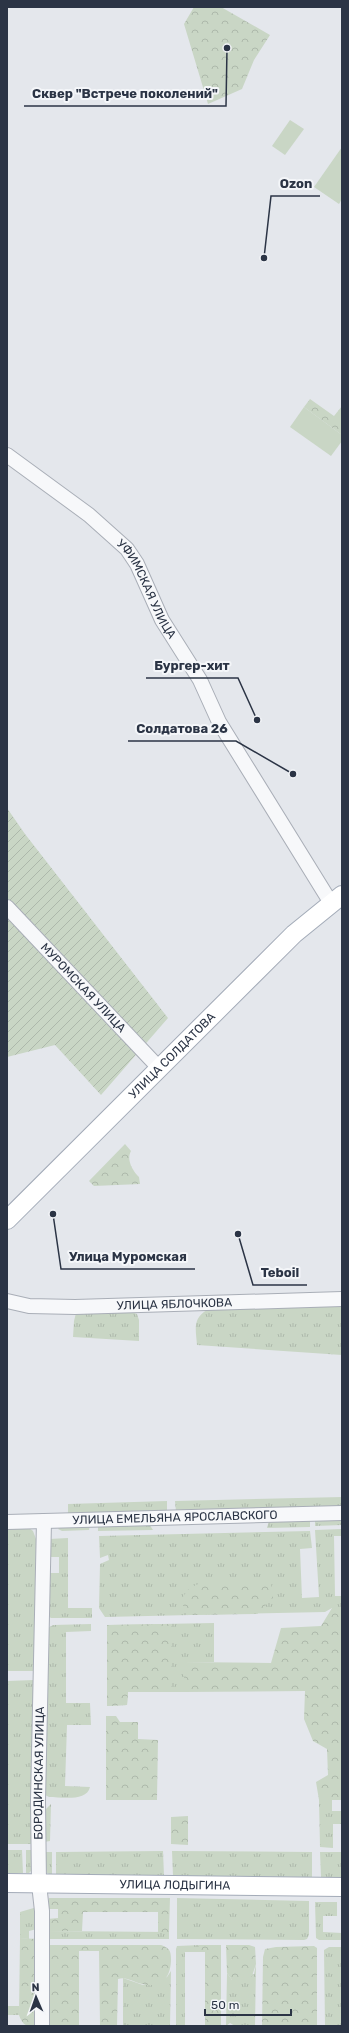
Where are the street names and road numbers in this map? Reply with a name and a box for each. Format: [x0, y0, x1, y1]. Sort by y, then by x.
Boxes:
street label: УФИМСКАЯ УЛИЦА [114, 536, 179, 641]
street label: МУРОМСКАЯ УЛИЦА [38, 940, 129, 1035]
street label: УЛИЦА СОЛДАТОВА [126, 1010, 218, 1101]
street label: УЛИЦА ЯБЛОЧКОВА [116, 1295, 232, 1313]
street label: УЛИЦА ЕМЕЛЬЯНА ЯРОСЛАВСКОГО [72, 1508, 278, 1527]
street label: БОРОДИНСКАЯ УЛИЦА [31, 1706, 47, 1840]
street label: УЛИЦА ЛОДЫГИНА [120, 1877, 230, 1893]

